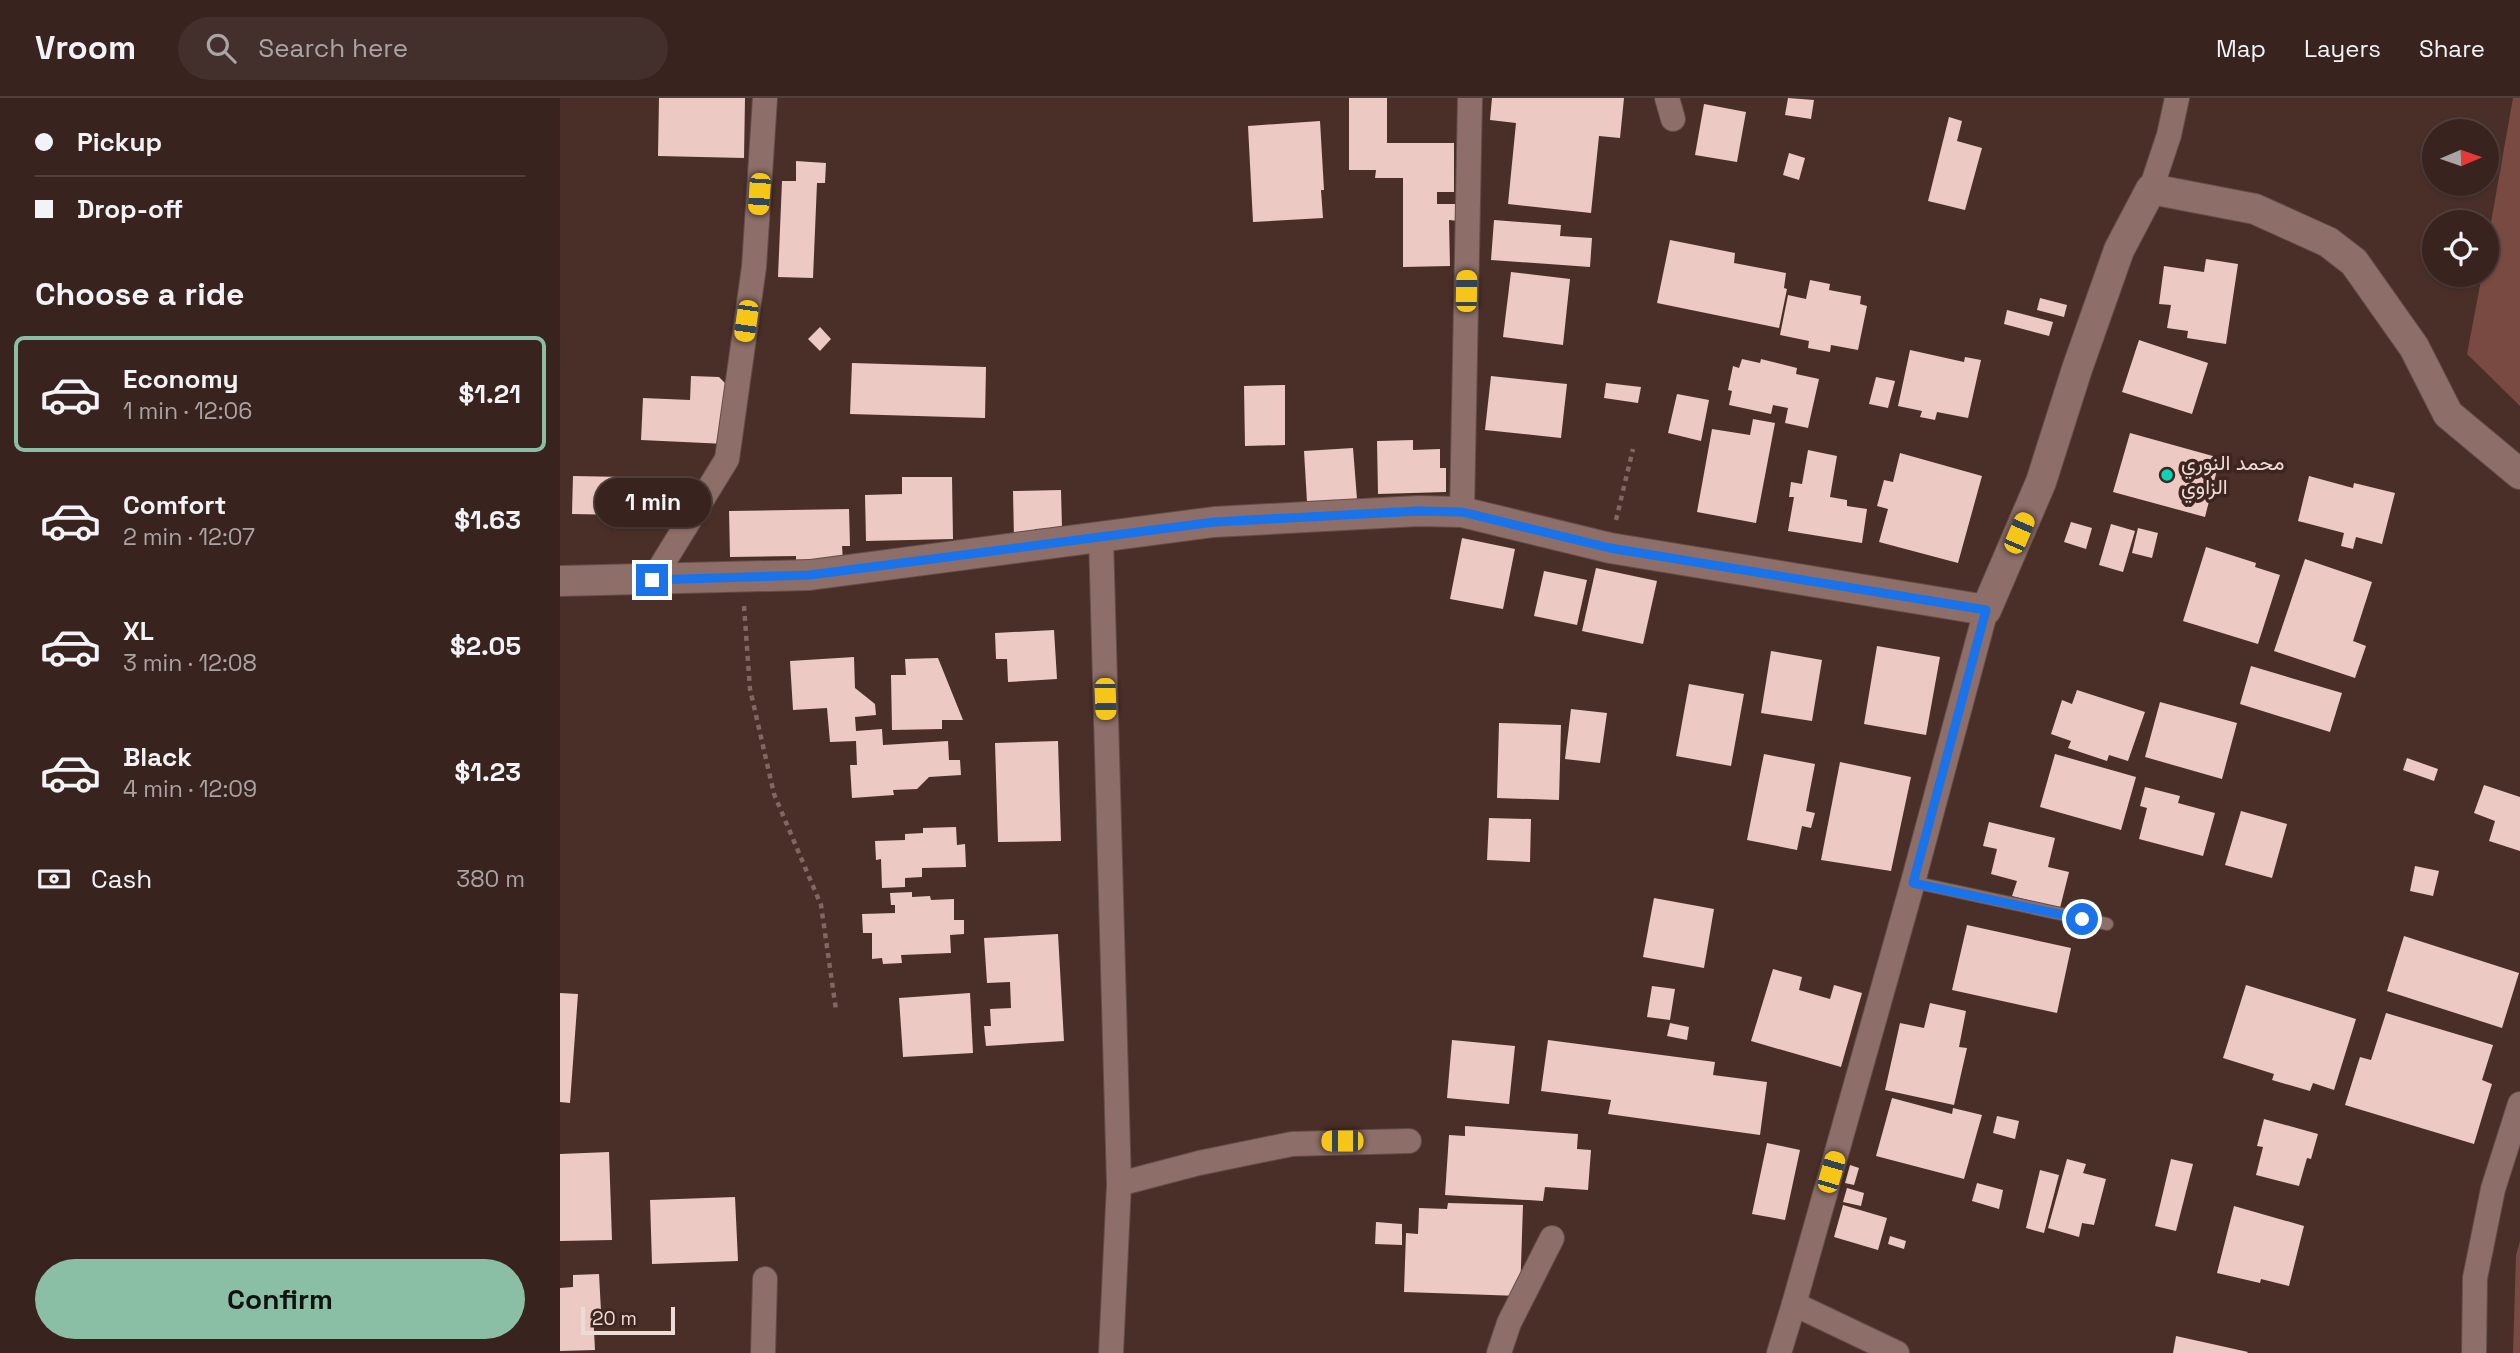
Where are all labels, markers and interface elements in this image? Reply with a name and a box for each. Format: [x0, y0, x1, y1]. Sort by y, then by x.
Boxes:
search box [178, 17, 668, 80]
text: Vroom [35, 27, 136, 69]
icon: search [202, 29, 240, 67]
text: Search here [258, 31, 408, 65]
text: Map [2216, 33, 2266, 64]
text: Layers [2304, 33, 2381, 64]
text: Share [2419, 33, 2485, 64]
north arrow [2422, 119, 2499, 196]
map controls [2422, 119, 2499, 287]
text: Pickup [77, 125, 162, 159]
car [748, 172, 771, 216]
text: Drop-off [77, 192, 183, 226]
button: locate [2422, 210, 2499, 287]
car [1456, 270, 1477, 312]
text: Choose a ride [35, 274, 245, 314]
car [733, 299, 760, 343]
text: Economy [123, 362, 239, 396]
icon: car [39, 363, 102, 426]
text: $1.21 [459, 377, 521, 411]
text: 1 min · 12:06 [123, 396, 252, 426]
place label: محمد النوري الزاوي [2181, 449, 2284, 504]
marker: محمد النوري الزاوي [2159, 467, 2175, 483]
callout: 1 min [594, 478, 710, 528]
text: 1 min [625, 487, 681, 517]
text: Comfort [123, 488, 226, 522]
icon: car [39, 489, 102, 552]
text: $1.63 [454, 503, 521, 537]
car [2002, 510, 2037, 556]
text: 2 min · 12:07 [123, 522, 255, 552]
route end [636, 564, 668, 596]
text: XL [123, 614, 154, 648]
icon: car [39, 615, 102, 678]
text: $2.05 [450, 629, 521, 663]
text: 3 min · 12:08 [123, 648, 257, 678]
car [1094, 678, 1117, 720]
text: Black [123, 740, 192, 774]
icon: car [39, 741, 102, 804]
text: $1.23 [454, 755, 521, 789]
text: 4 min · 12:09 [123, 774, 257, 804]
icon: cash [35, 860, 73, 898]
text: Cash [91, 862, 152, 896]
text: 380 m [456, 864, 525, 894]
route start [2066, 903, 2098, 935]
car [1322, 1131, 1364, 1152]
car [1816, 1149, 1847, 1195]
button: Confirm [35, 1259, 525, 1339]
scale bar [581, 1304, 676, 1336]
text: 20 m [592, 1306, 637, 1331]

